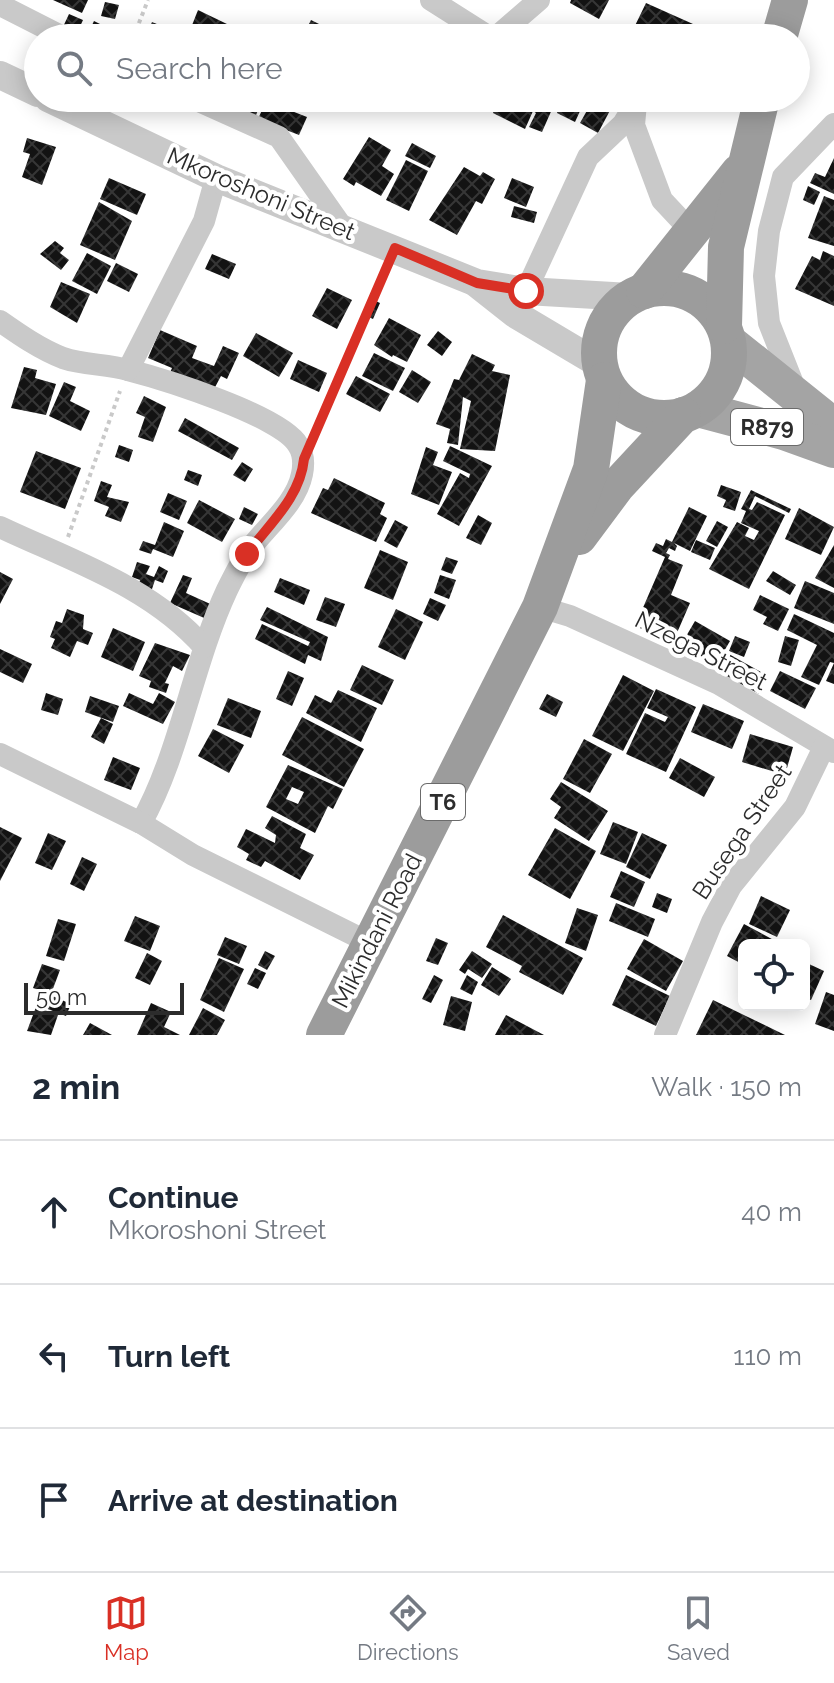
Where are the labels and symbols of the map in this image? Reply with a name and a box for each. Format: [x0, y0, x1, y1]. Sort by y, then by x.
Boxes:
street label: Mkoroshoni Street [163, 141, 360, 246]
route start [508, 273, 544, 309]
road number: R879 [731, 409, 803, 445]
route end [229, 536, 265, 572]
street label: Nzega Street [630, 605, 772, 696]
street label: Busega Street [686, 759, 797, 905]
road number: T6 [421, 784, 465, 820]
street label: Mikindani Road [325, 849, 428, 1013]
scale bar [24, 979, 184, 1015]

